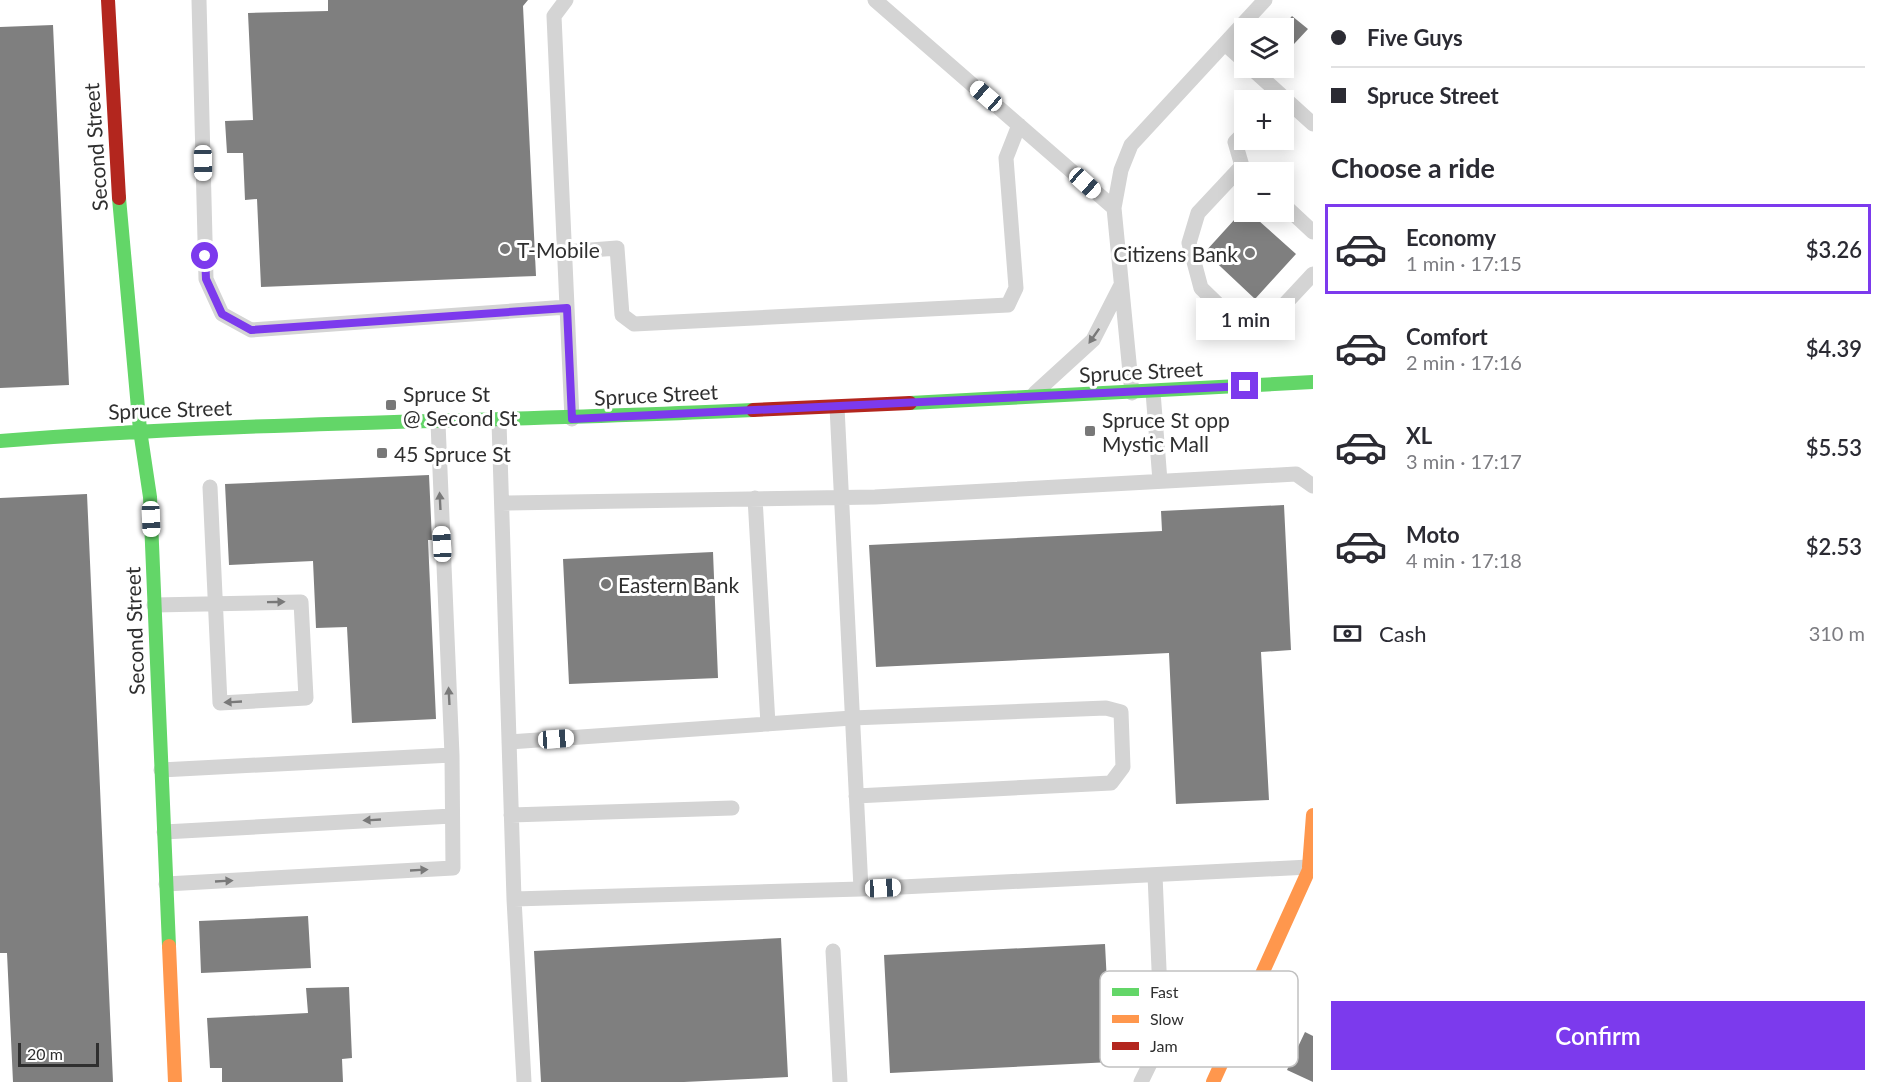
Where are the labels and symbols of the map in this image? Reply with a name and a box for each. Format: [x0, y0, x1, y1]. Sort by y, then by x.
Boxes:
car [967, 77, 1005, 115]
street label: Second Street [78, 82, 112, 212]
car [194, 145, 212, 181]
car [1066, 164, 1104, 202]
place label: T-Mobile [517, 237, 600, 262]
place label: Citizens Bank [1113, 241, 1238, 266]
route start [191, 242, 218, 269]
marker: T-Mobile [498, 242, 512, 256]
marker: Citizens Bank [1243, 246, 1257, 260]
callout: 1 min [1196, 299, 1294, 341]
one-way arrow [1089, 327, 1100, 344]
street label: Spruce Street [1078, 355, 1204, 387]
route end [1231, 372, 1258, 399]
street label: Spruce Street [593, 378, 719, 410]
place label: Spruce St @ Second St [403, 381, 518, 430]
street label: Spruce Street [108, 394, 233, 424]
marker: Spruce St @ Second St [384, 398, 398, 412]
place label: Spruce St opp Mystic Mall [1102, 407, 1230, 456]
marker: Spruce St opp Mystic Mall [1083, 424, 1097, 438]
place label: 45 Spruce St [394, 441, 511, 466]
marker: 45 Spruce St [375, 446, 389, 460]
one-way arrow [436, 492, 445, 511]
car [141, 501, 161, 537]
car [432, 526, 452, 562]
street label: Second Street [119, 566, 149, 696]
place label: Eastern Bank [618, 572, 739, 597]
marker: Eastern Bank [599, 577, 613, 591]
one-way arrow [266, 597, 285, 607]
one-way arrow [445, 687, 454, 706]
one-way arrow [224, 698, 243, 707]
car [537, 729, 575, 749]
one-way arrow [363, 816, 382, 825]
one-way arrow [410, 865, 429, 874]
one-way arrow [215, 876, 234, 885]
car [865, 878, 901, 898]
legend [1100, 971, 1298, 1067]
text: Fast [1150, 982, 1179, 1001]
text: Slow [1150, 1009, 1184, 1028]
text: Jam [1150, 1036, 1178, 1055]
scale bar [18, 1040, 99, 1068]

